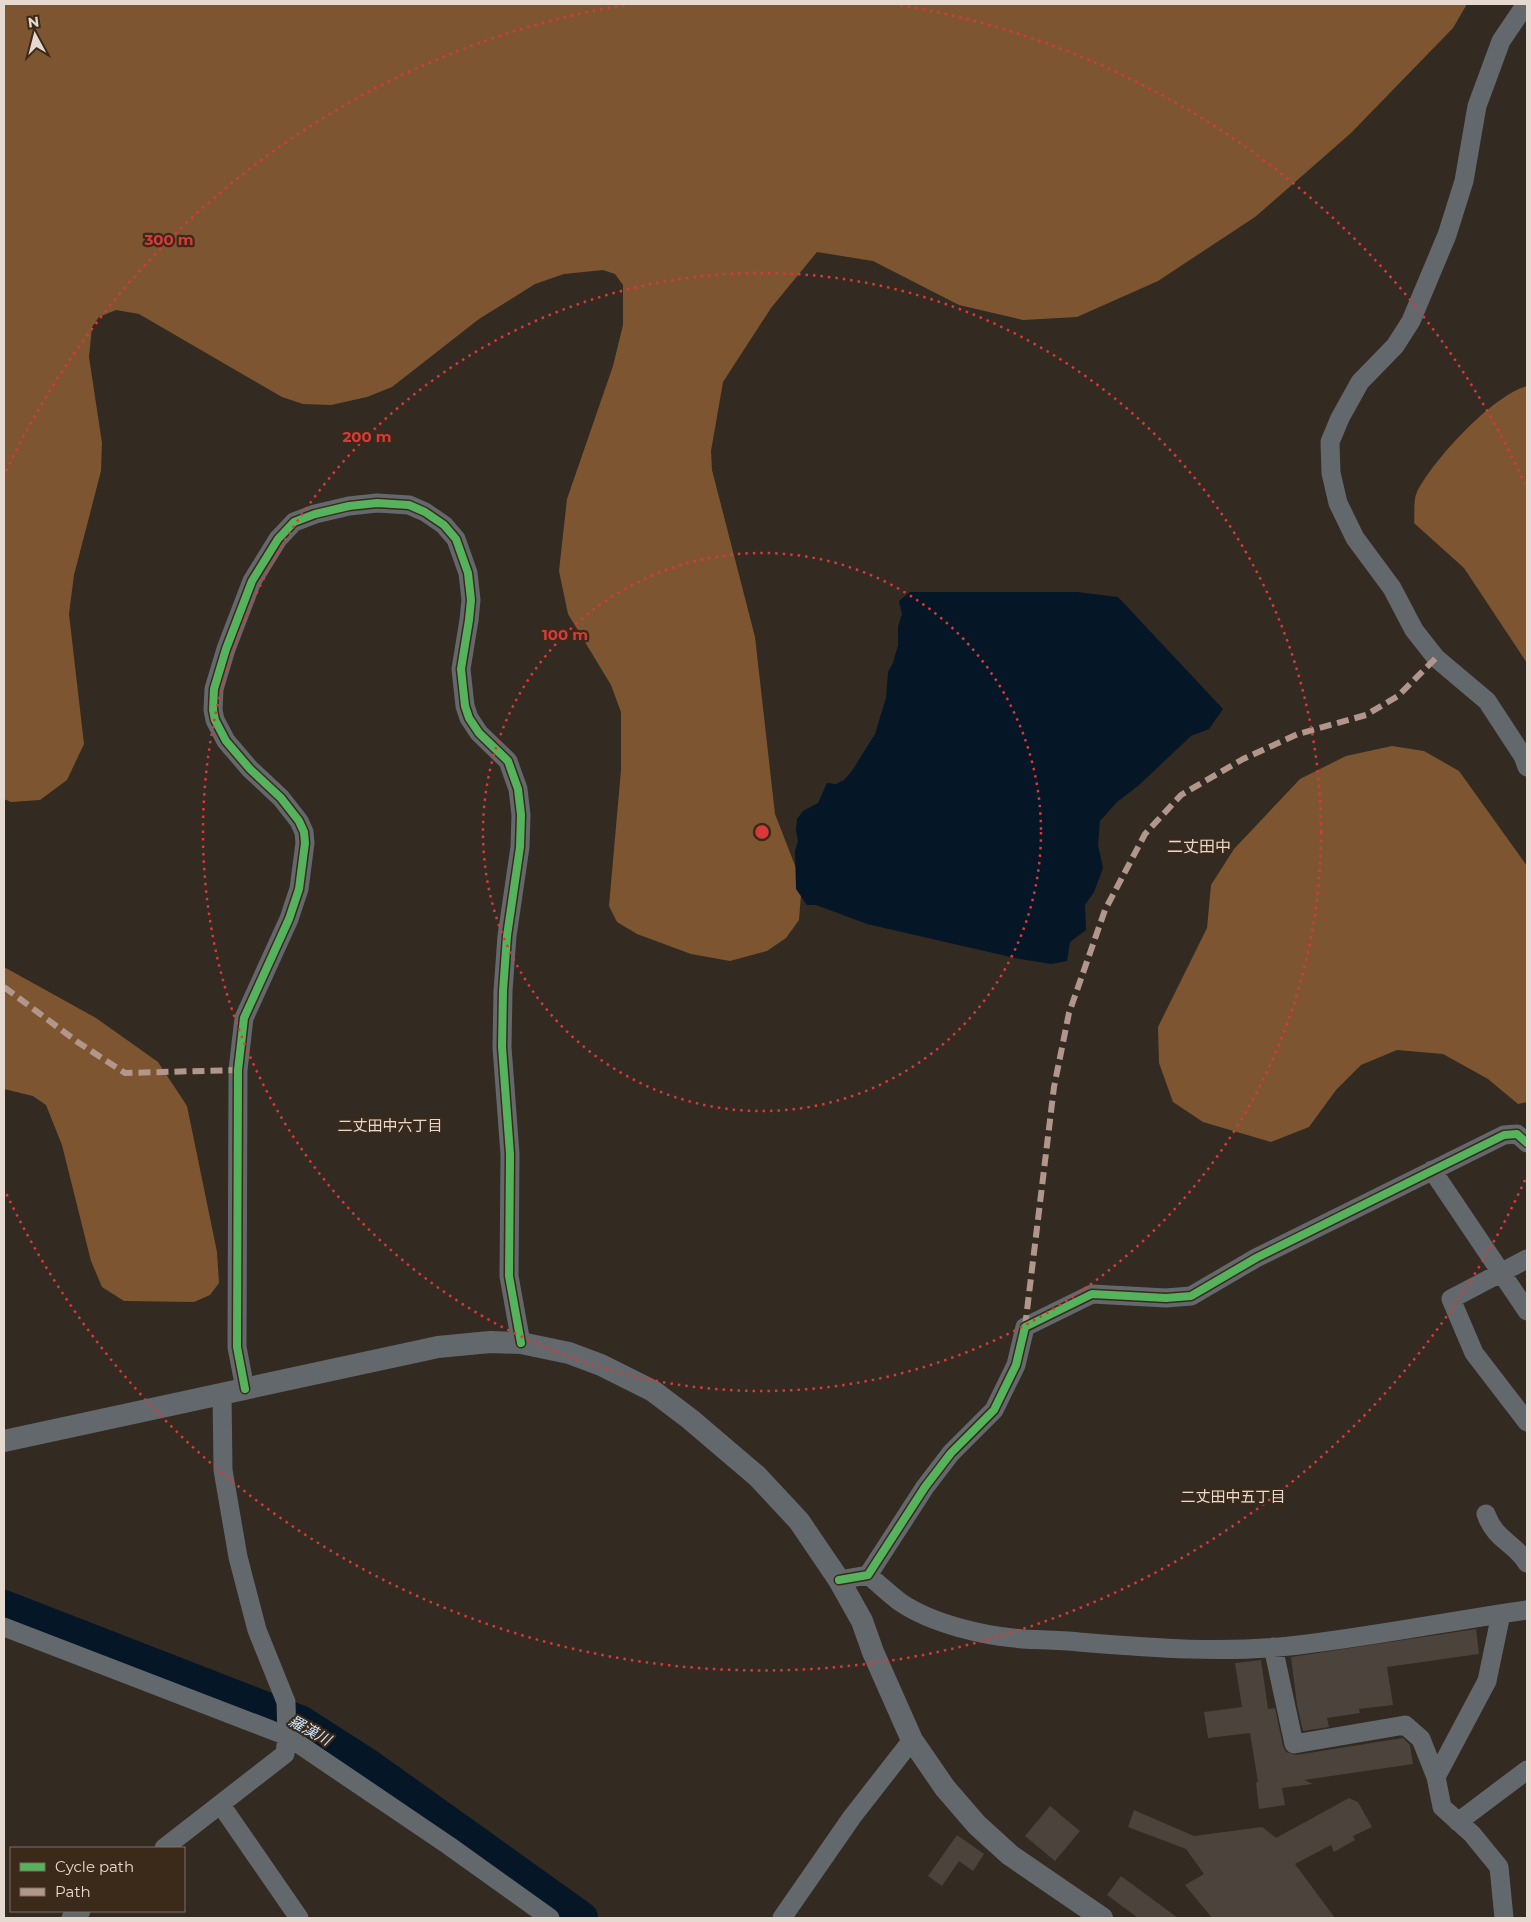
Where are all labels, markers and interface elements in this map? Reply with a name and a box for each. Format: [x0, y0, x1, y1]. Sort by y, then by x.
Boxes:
north arrow [10, 10, 60, 60]
text: N [27, 12, 40, 32]
text: 300 m [143, 230, 194, 249]
text: 200 m [342, 427, 392, 446]
text: 100 m [542, 625, 588, 644]
centre of rings [753, 823, 771, 841]
district label: 二丈田中 [1167, 837, 1231, 856]
district label: 二丈田中六丁目 [337, 1116, 443, 1135]
district label: 二丈田中五丁目 [1180, 1487, 1286, 1506]
water label: 羅漢川 [286, 1711, 336, 1750]
legend [10, 1847, 185, 1912]
text: Cycle path [55, 1857, 134, 1876]
text: Path [55, 1882, 91, 1901]

